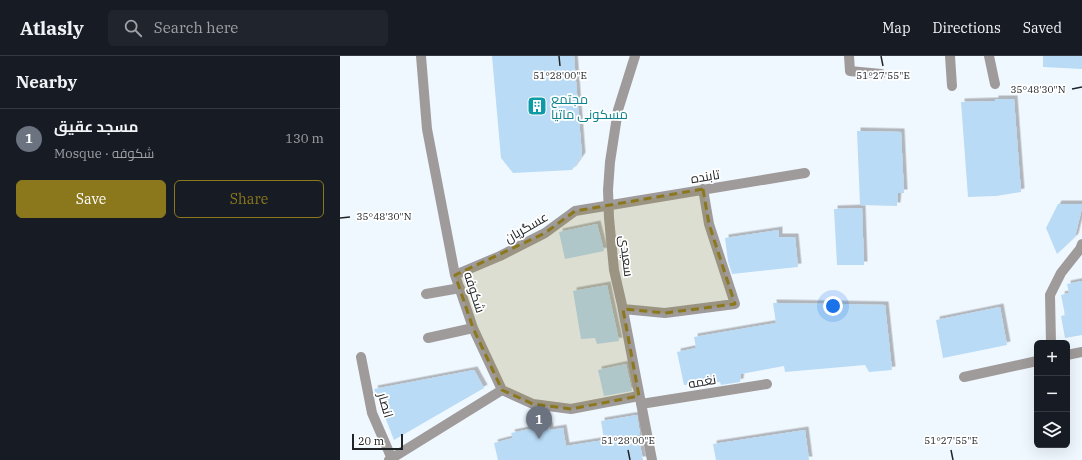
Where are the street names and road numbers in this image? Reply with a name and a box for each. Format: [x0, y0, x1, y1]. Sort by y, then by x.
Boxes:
street label: تابنده [689, 166, 721, 187]
street label: عسگریان [501, 208, 551, 247]
street label: سعیدی [616, 234, 637, 278]
street label: شکوفه [460, 269, 489, 315]
street label: نغمه [687, 371, 717, 392]
street label: انصار [374, 390, 397, 420]

